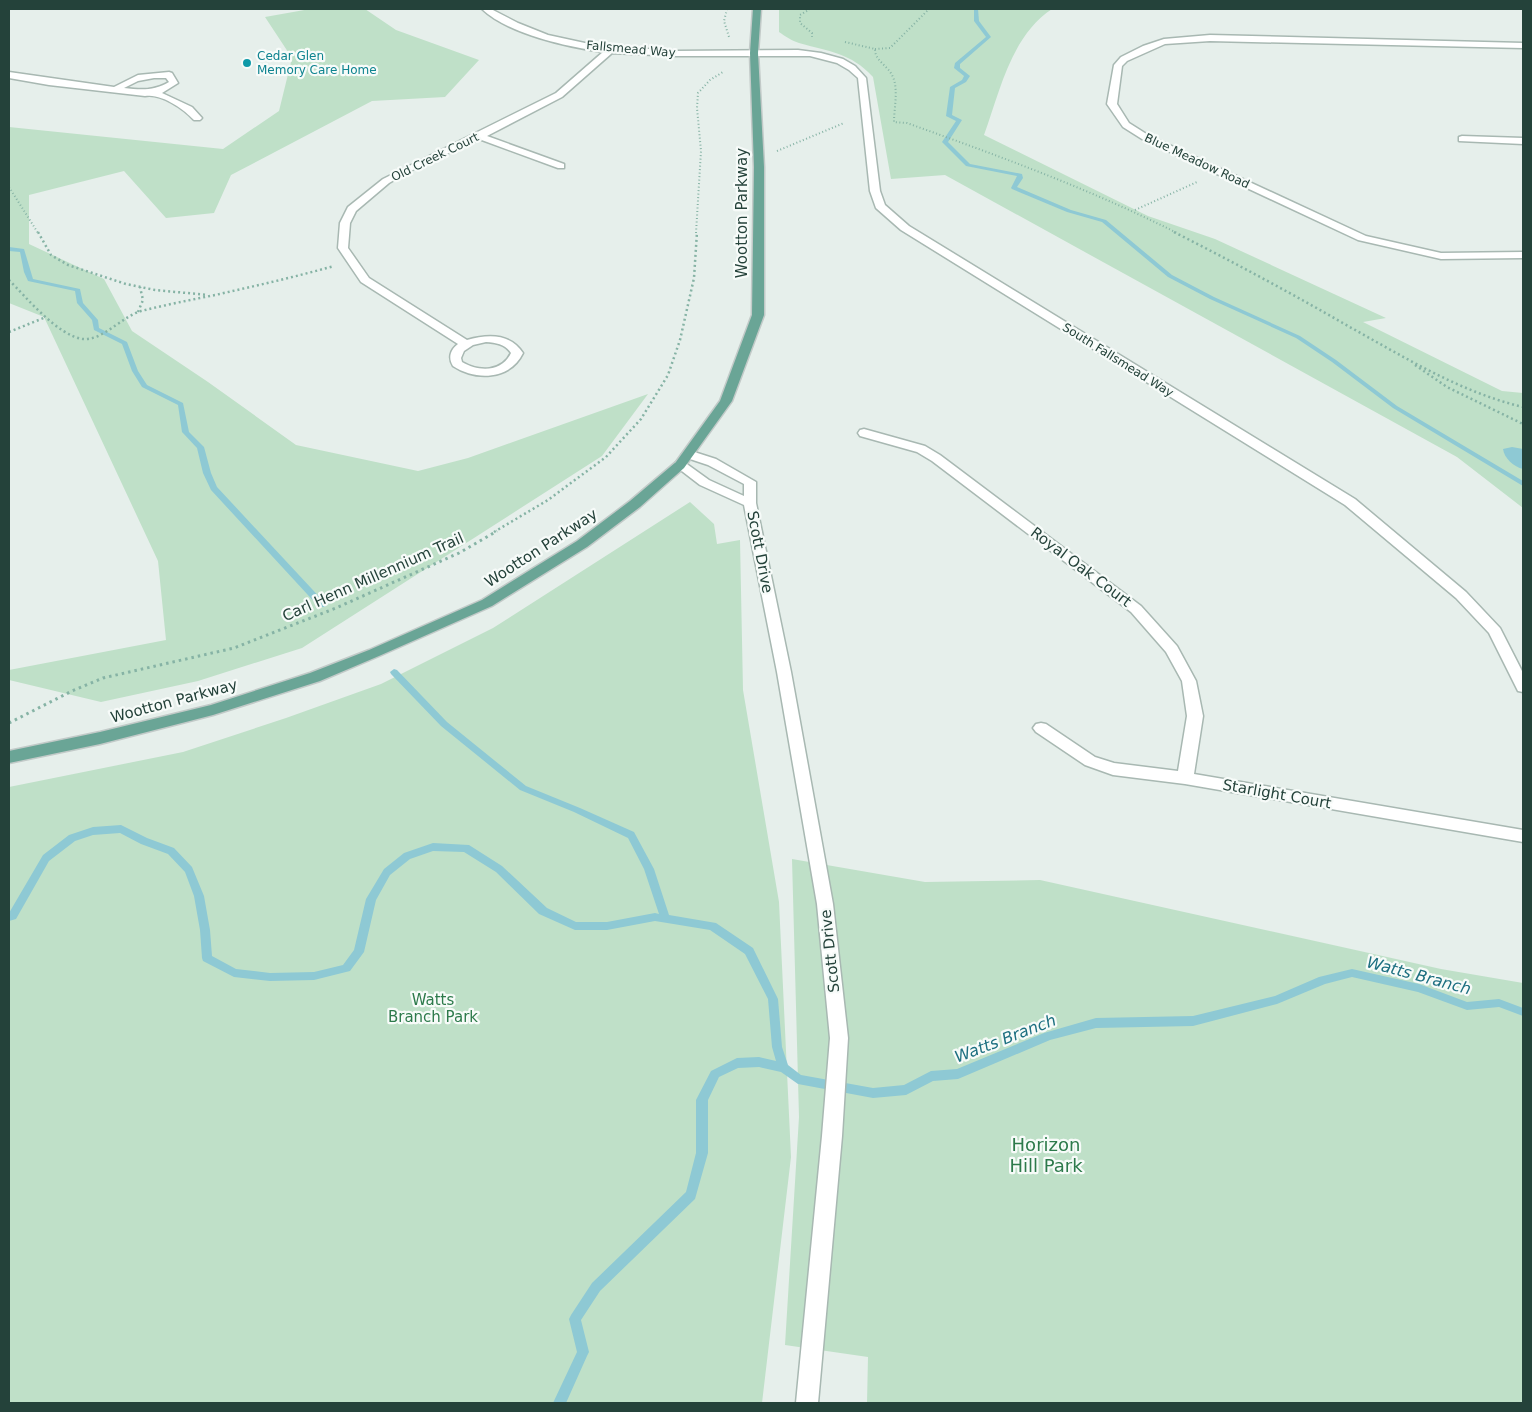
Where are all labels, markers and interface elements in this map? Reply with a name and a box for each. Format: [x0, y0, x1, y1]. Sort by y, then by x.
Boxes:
street label: Fallsmead Way [586, 38, 676, 60]
place label: Cedar Glen Memory Care Home [257, 49, 377, 77]
marker: Cedar Glen Memory Care Home [241, 57, 253, 69]
street label: Old Creek Court [389, 130, 481, 184]
street label: Blue Meadow Road [1142, 131, 1252, 191]
street label: Wootton Parkway [733, 148, 751, 278]
street label: South Fallsmead Way [1060, 320, 1176, 400]
street label: Wootton Parkway [481, 505, 601, 591]
street label: Scott Drive [743, 509, 777, 595]
street label: Royal Oak Court [1027, 523, 1135, 611]
street label: Carl Henn Millennium Trail [280, 529, 466, 625]
street label: Wootton Parkway [109, 675, 239, 727]
street label: Starlight Court [1221, 776, 1333, 812]
street label: Scott Drive [817, 909, 843, 993]
water label: Watts Branch [1365, 952, 1473, 999]
park label: Watts Branch Park [388, 991, 478, 1026]
water label: Watts Branch [952, 1010, 1059, 1067]
park label: Horizon Hill Park [1009, 1134, 1083, 1176]

